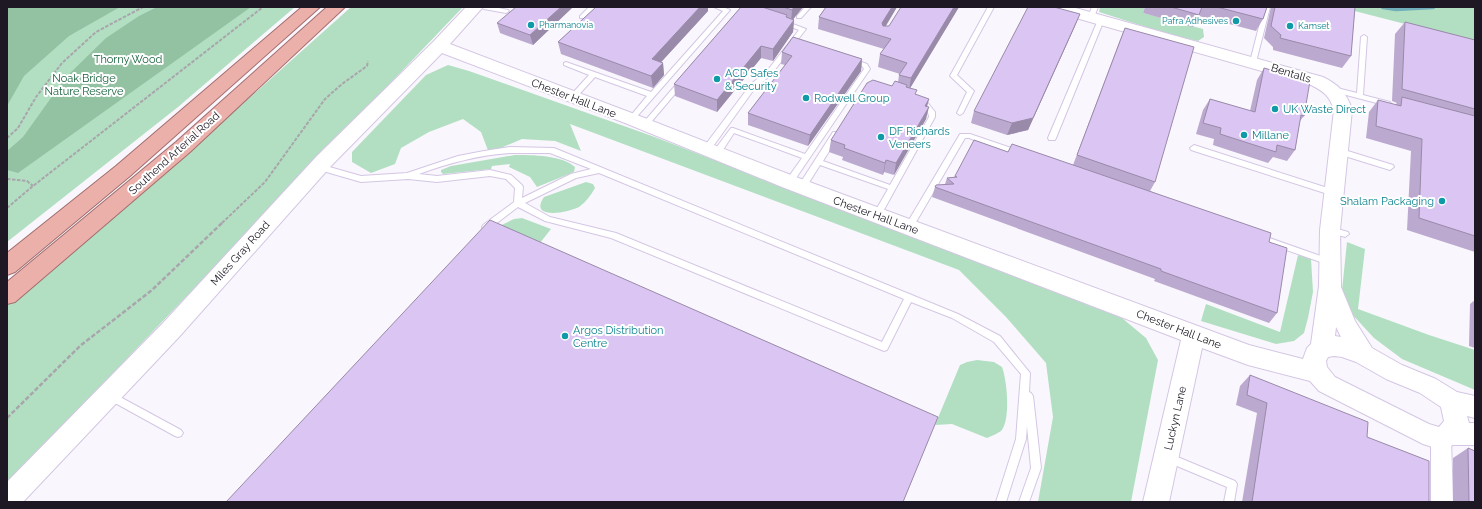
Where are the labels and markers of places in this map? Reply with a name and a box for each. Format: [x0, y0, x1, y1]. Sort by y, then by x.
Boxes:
place label: Pafra Adhesives [1162, 16, 1229, 26]
marker: Pafra Adhesives [1231, 16, 1241, 26]
marker: Pharmanovia [526, 20, 536, 30]
place label: Pharmanovia [539, 20, 593, 30]
marker: Kamset [1285, 21, 1295, 31]
place label: Kamset [1298, 21, 1330, 31]
place label: ACD Safes & Security [725, 67, 778, 93]
marker: ACD Safes & Security [712, 74, 722, 84]
place label: Rodwell Group [814, 92, 890, 105]
marker: Rodwell Group [801, 93, 811, 103]
place label: UK Waste Direct [1283, 103, 1366, 116]
marker: UK Waste Direct [1270, 104, 1280, 114]
place label: DF Richards Veneers [889, 125, 950, 151]
place label: Millane [1252, 129, 1289, 142]
marker: Millane [1239, 130, 1249, 140]
marker: DF Richards Veneers [876, 132, 886, 142]
place label: Shalam Packaging [1340, 195, 1434, 208]
marker: Shalam Packaging [1437, 196, 1447, 206]
place label: Argos Distribution Centre [573, 324, 664, 350]
marker: Argos Distribution Centre [560, 331, 570, 341]

